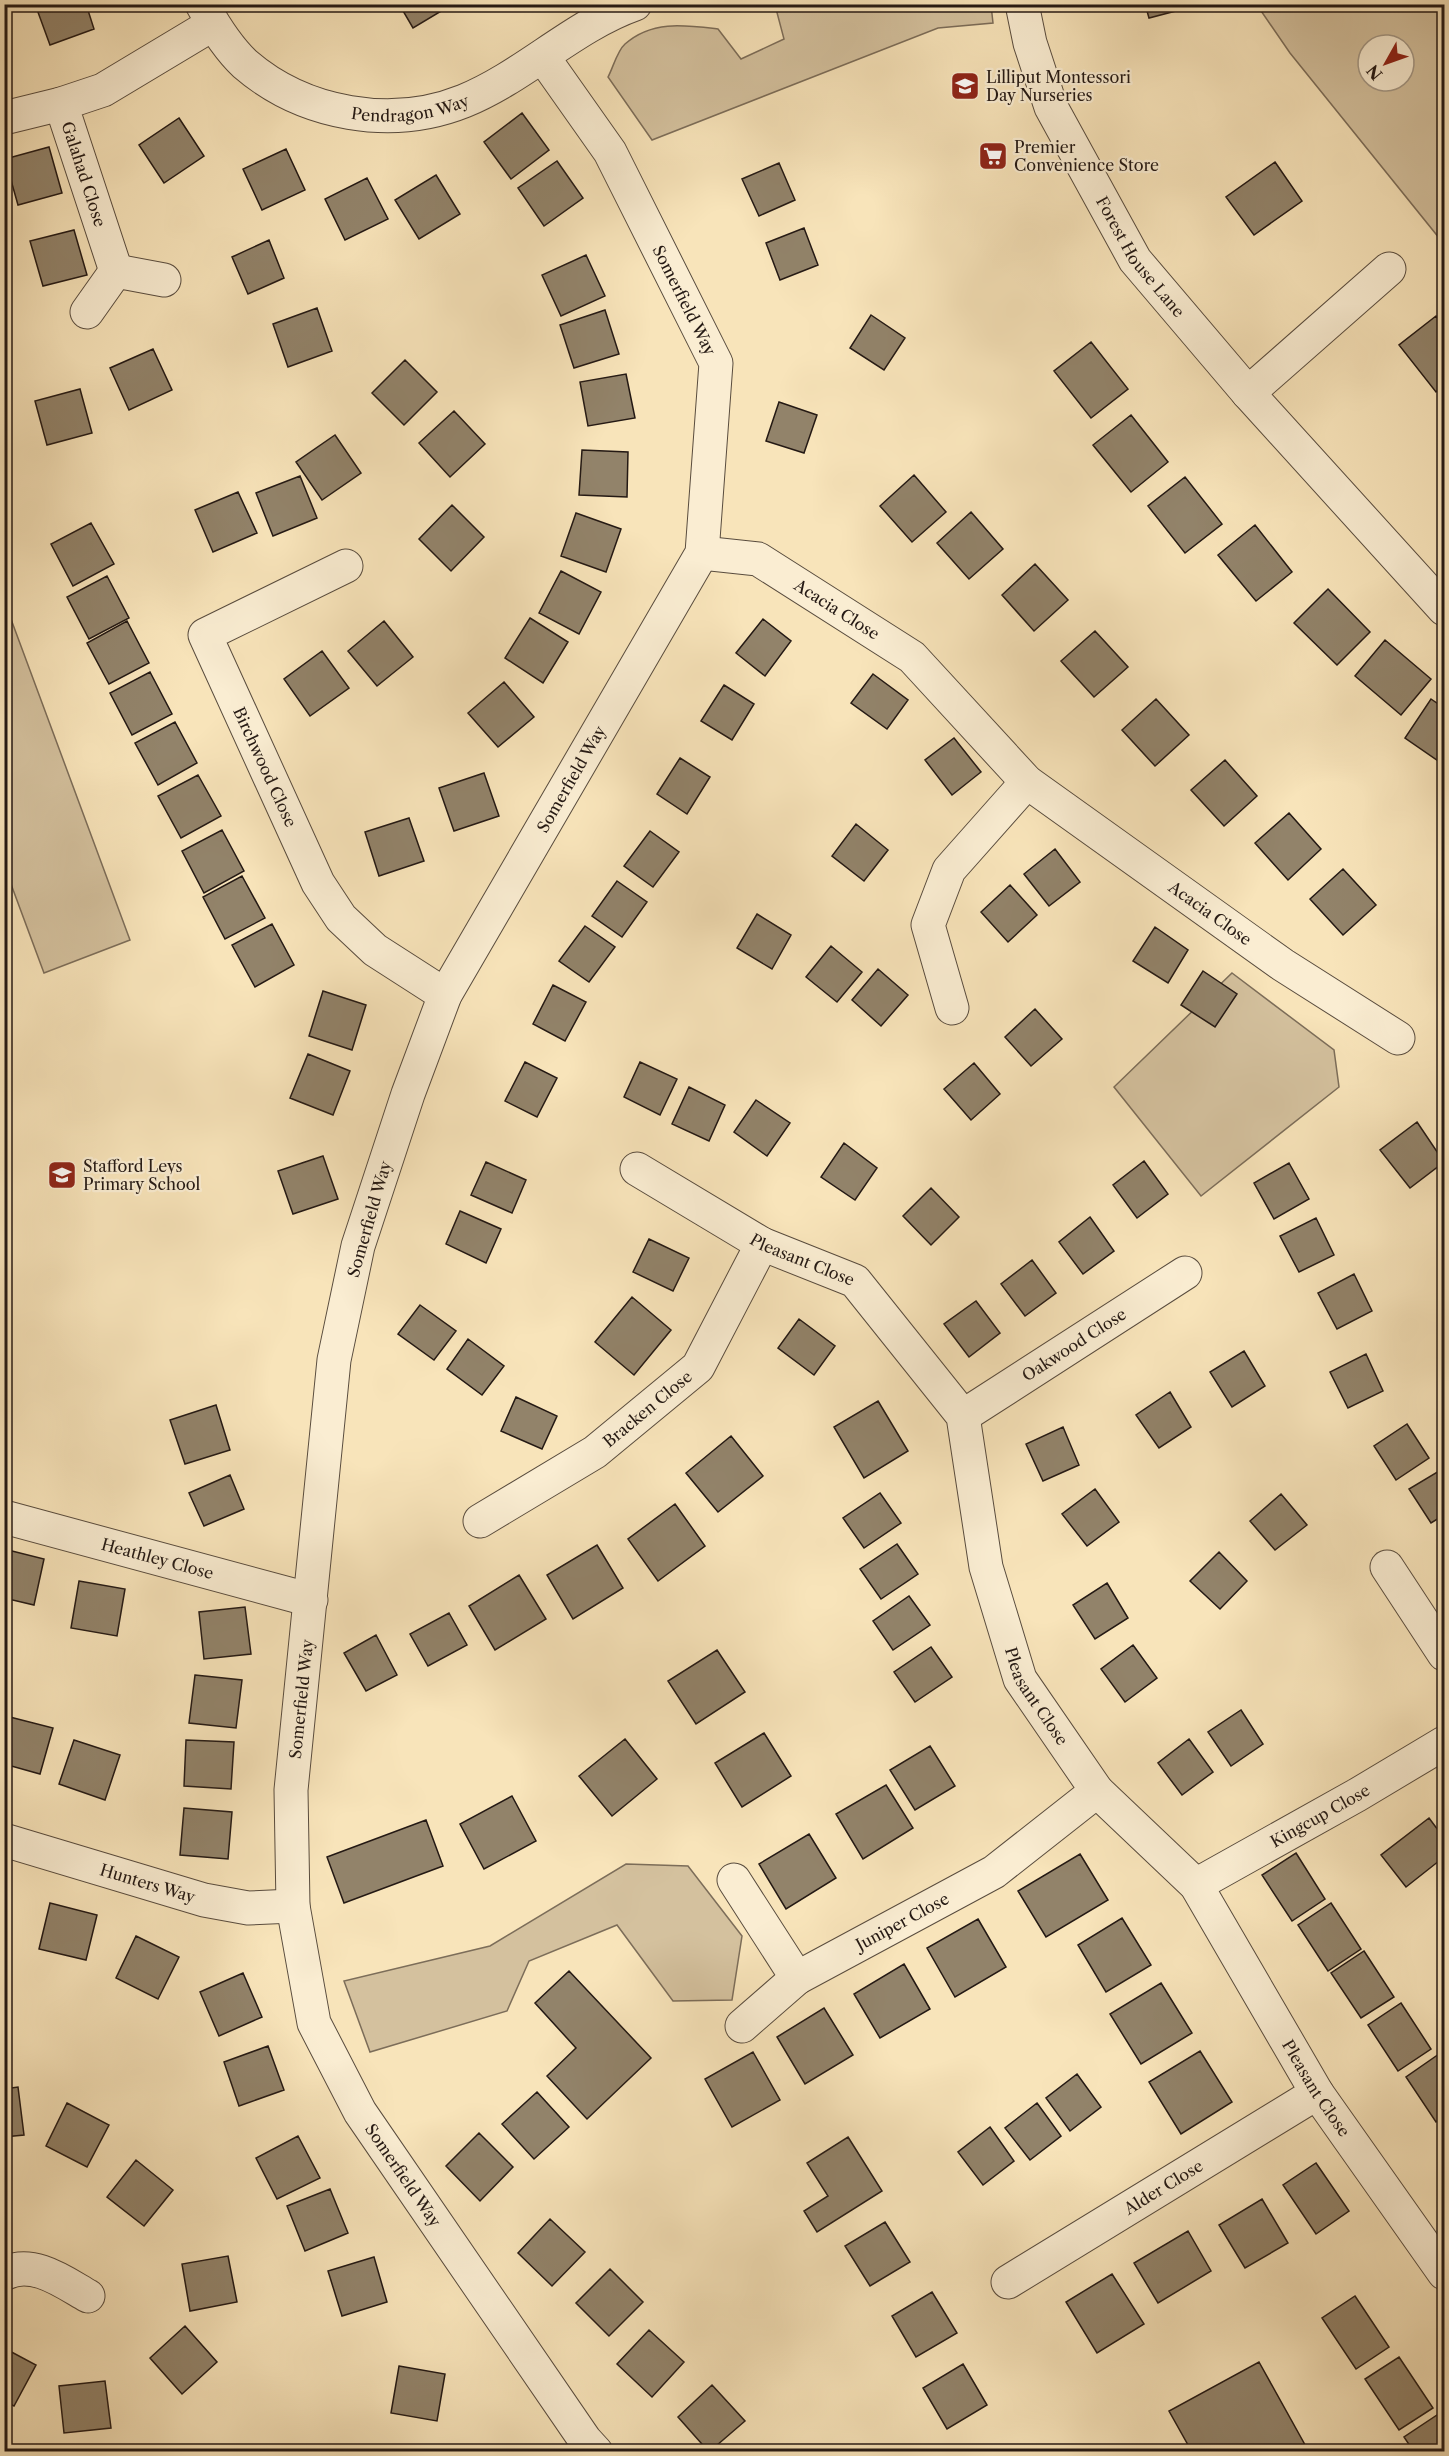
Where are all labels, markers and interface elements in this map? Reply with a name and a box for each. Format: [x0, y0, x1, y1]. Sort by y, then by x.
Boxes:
north arrow [1356, 33, 1416, 93]
text: N [1362, 61, 1387, 84]
place label: Lilliput Montessori Day Nurseries [986, 67, 1131, 105]
school or university icon: Lilliput Montessori Day Nurseries [949, 70, 981, 102]
street label: Pendragon Way [350, 90, 473, 126]
street label: Galahad Close [58, 119, 110, 229]
place label: Premier Convenience Store [1014, 137, 1159, 175]
supermarket icon: Premier Convenience Store [977, 140, 1009, 172]
street label: Forest House Lane [1092, 193, 1189, 321]
street label: Somerfield Way [648, 242, 721, 359]
street label: Acacia Close [790, 574, 883, 644]
street label: Birchwood Close [229, 704, 301, 830]
street label: Somerfield Way [532, 721, 610, 836]
street label: Acacia Close [1164, 876, 1256, 949]
place label: Stafford Leys Primary School [83, 1156, 201, 1194]
street label: Somerfield Way [343, 1157, 395, 1280]
school or university icon: Stafford Leys Primary School [46, 1159, 78, 1191]
street label: Pleasant Close [746, 1229, 857, 1290]
street label: Oakwood Close [1018, 1304, 1130, 1385]
street label: Bracken Close [599, 1366, 696, 1451]
street label: Heathley Close [99, 1534, 216, 1583]
street label: Somerfield Way [285, 1637, 317, 1760]
street label: Pleasant Close [1001, 1644, 1072, 1749]
street label: Kingcup Close [1267, 1780, 1373, 1852]
street label: Hunters Way [98, 1859, 199, 1907]
street label: Juniper Close [850, 1888, 952, 1956]
street label: Pleasant Close [1278, 2036, 1355, 2140]
street label: Somerfield Way [361, 2120, 446, 2231]
street label: Alder Close [1119, 2155, 1206, 2219]

